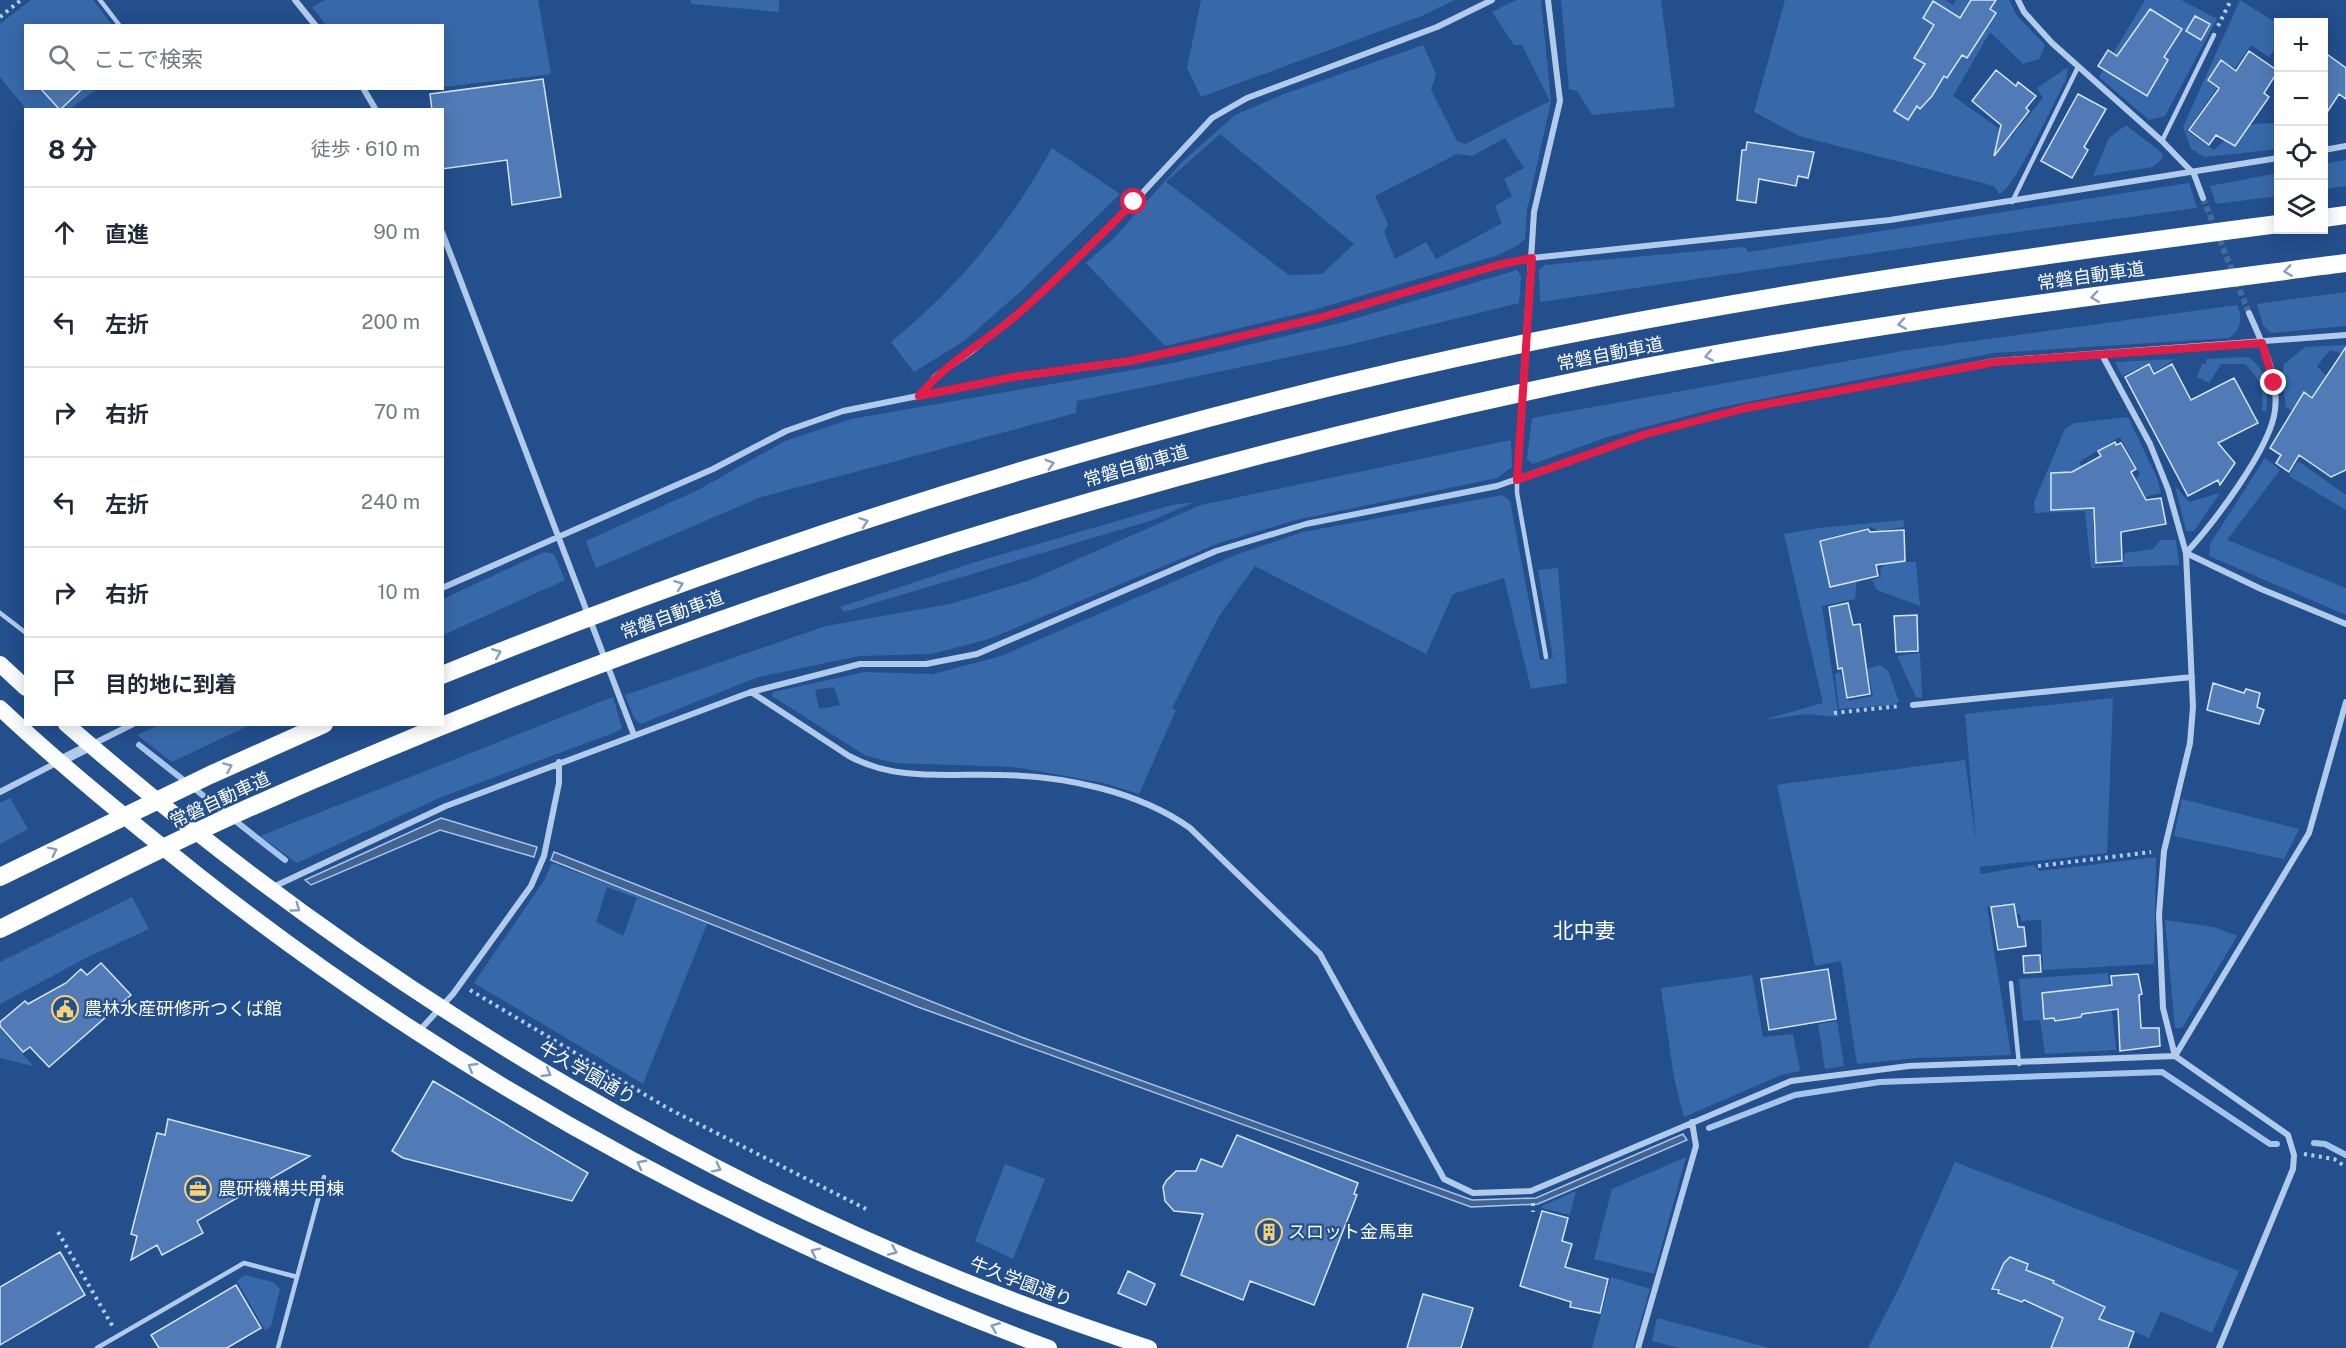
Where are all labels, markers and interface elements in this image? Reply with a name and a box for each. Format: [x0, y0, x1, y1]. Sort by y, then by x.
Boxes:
map controls [2274, 18, 2328, 234]
button: + [2274, 18, 2328, 72]
search box [24, 24, 444, 90]
icon: search [45, 41, 78, 74]
text: ここで検索 [93, 46, 203, 72]
button: − [2274, 72, 2328, 126]
button: locate [2274, 126, 2328, 180]
text: 8 分 [48, 134, 97, 165]
text: 徒歩 · 610 m [311, 137, 420, 161]
button: layers [2274, 180, 2328, 234]
route start [1120, 188, 1146, 214]
icon: ahead [48, 216, 81, 249]
text: 90 m [373, 220, 420, 244]
text: 直進 [105, 221, 149, 247]
street label: 常磐自動車道 [2036, 258, 2146, 293]
one-way arrow [2283, 264, 2293, 276]
one-way arrow [2090, 290, 2099, 303]
icon: left [48, 306, 81, 339]
text: 200 m [362, 310, 420, 334]
text: 左折 [105, 311, 149, 337]
one-way arrow [1897, 318, 1906, 330]
street label: 常磐自動車道 [1555, 333, 1665, 374]
one-way arrow [1705, 349, 1715, 362]
route end [2260, 369, 2286, 395]
icon: right [48, 396, 81, 429]
text: 70 m [374, 400, 420, 424]
text: 右折 [105, 401, 149, 427]
street label: 常磐自動車道 [1081, 441, 1191, 490]
one-way arrow [1044, 459, 1055, 471]
icon: left [48, 486, 81, 519]
text: 240 m [361, 490, 420, 514]
text: 左折 [105, 491, 149, 517]
one-way arrow [858, 516, 869, 529]
icon: right [48, 576, 81, 609]
one-way arrow [673, 579, 684, 592]
text: 10 m [377, 580, 420, 604]
text: 右折 [105, 581, 149, 607]
street label: 常磐自動車道 [617, 586, 726, 643]
one-way arrow [490, 648, 501, 660]
icon: arrive [48, 666, 81, 699]
text: 目的地に到着 [105, 671, 237, 697]
one-way arrow [222, 762, 233, 774]
street label: 常磐自動車道 [166, 767, 273, 832]
one-way arrow [46, 847, 57, 859]
one-way arrow [290, 901, 301, 912]
district label: 北中妻 [1553, 918, 1616, 943]
public building icon: 農林水産研修所つくば館 [50, 994, 80, 1024]
place label: 農林水産研修所つくば館 [84, 998, 282, 1019]
street label: 牛久学園通り [535, 1036, 639, 1109]
one-way arrow [468, 1062, 478, 1074]
one-way arrow [541, 1066, 551, 1077]
one-way arrow [636, 1160, 647, 1171]
one-way arrow [711, 1160, 722, 1172]
office icon: 農研機構共用棟 [183, 1174, 213, 1204]
place label: 農研機構共用棟 [218, 1178, 344, 1199]
building icon: スロット金馬車 [1254, 1217, 1284, 1247]
place label: スロット金馬車 [1288, 1221, 1414, 1242]
one-way arrow [887, 1244, 898, 1256]
one-way arrow [810, 1247, 821, 1259]
street label: 牛久学園通り [967, 1252, 1075, 1311]
one-way arrow [990, 1322, 1001, 1334]

